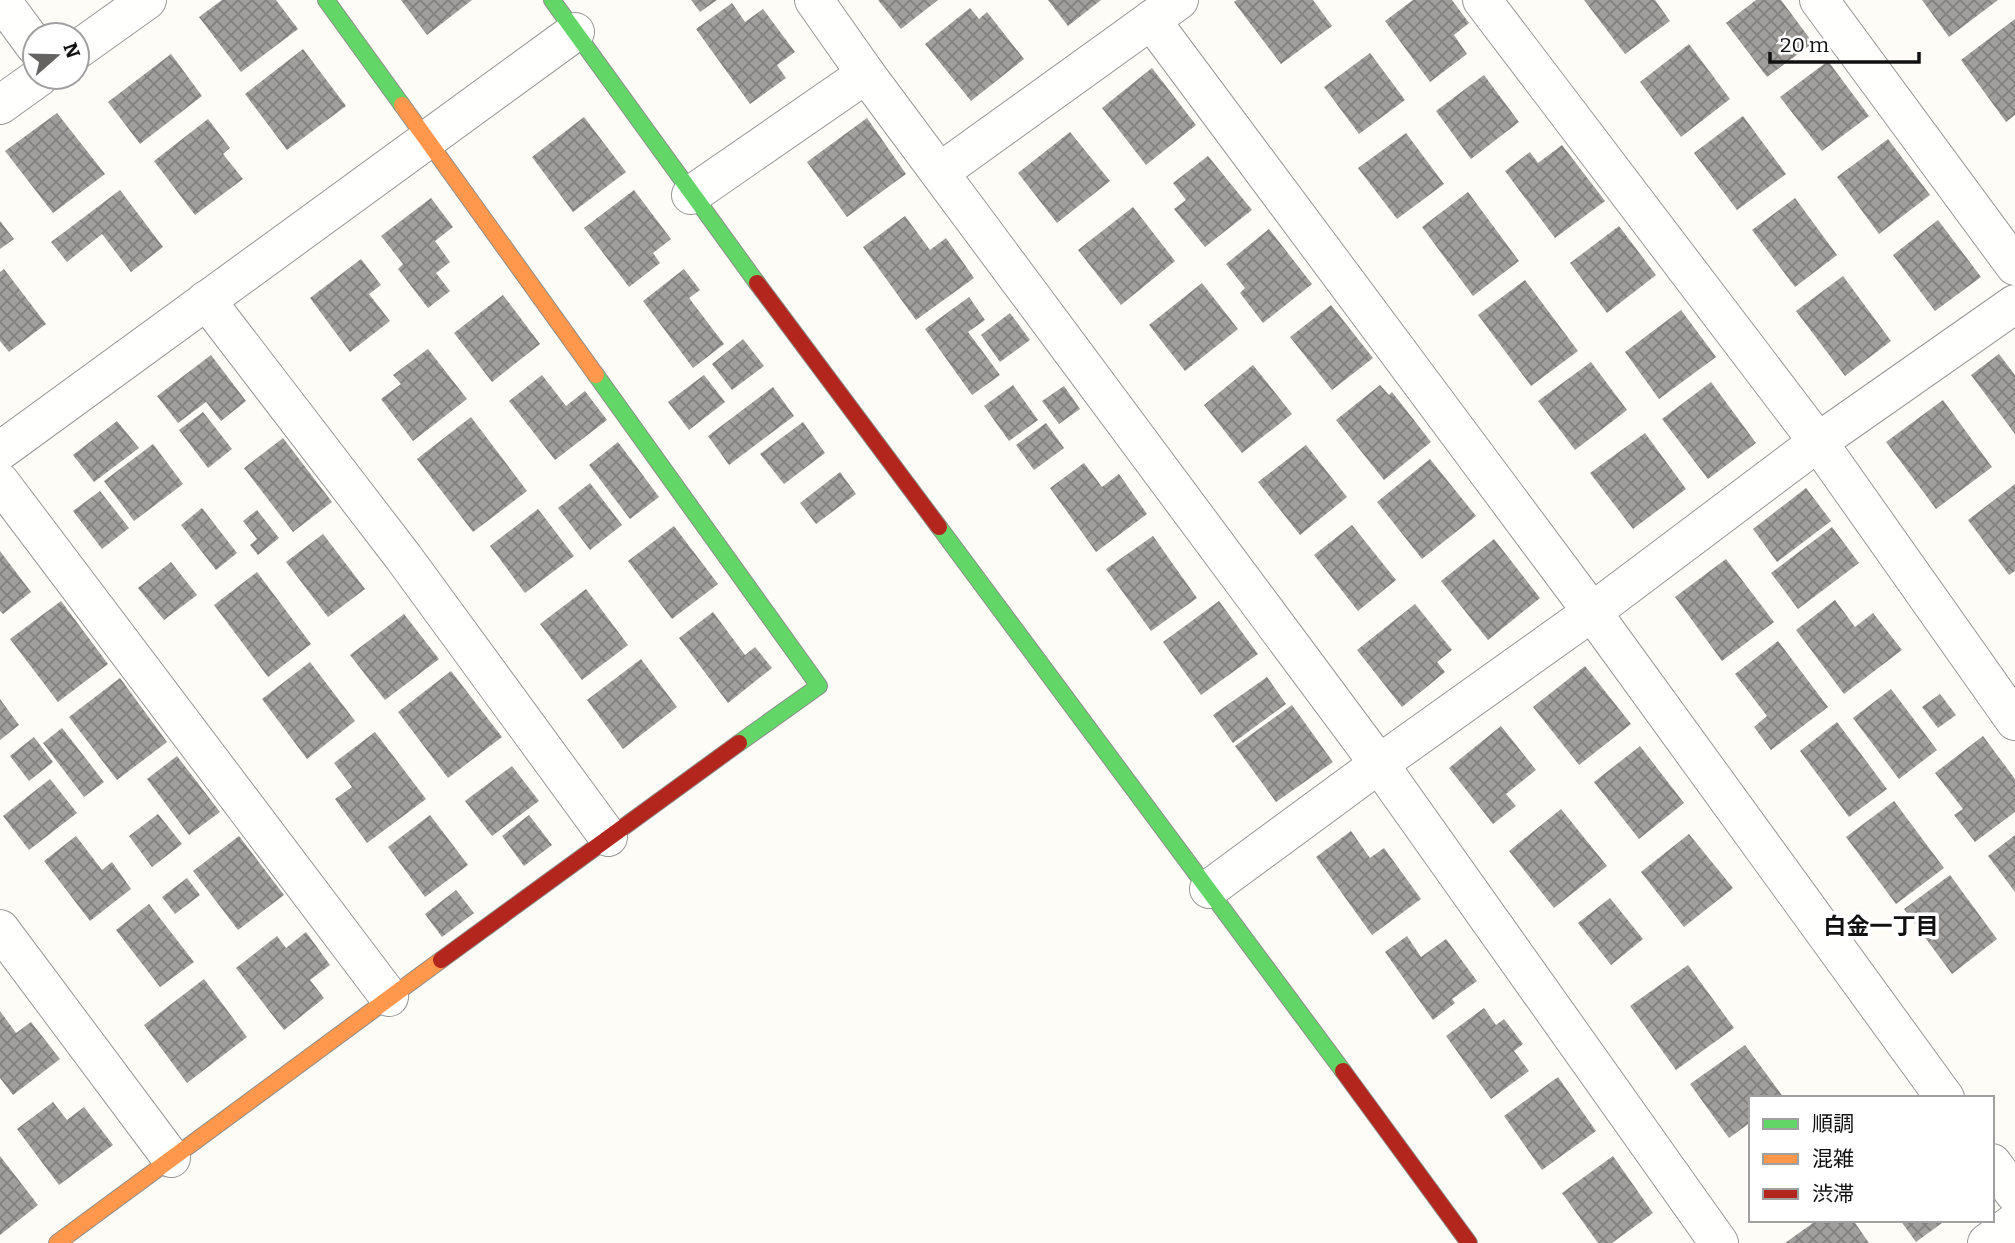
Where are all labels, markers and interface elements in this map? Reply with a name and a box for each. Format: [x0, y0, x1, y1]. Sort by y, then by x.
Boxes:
north arrow [21, 21, 91, 91]
scale bar [1770, 21, 1919, 65]
text: 20 m [1780, 32, 1829, 58]
text: N [58, 40, 85, 61]
district label: 白金一丁目 [1824, 912, 1939, 940]
legend [1749, 1096, 1994, 1222]
text: 順調 [1812, 1111, 1854, 1137]
text: 混雑 [1812, 1146, 1854, 1172]
text: 渋滞 [1812, 1181, 1854, 1207]

